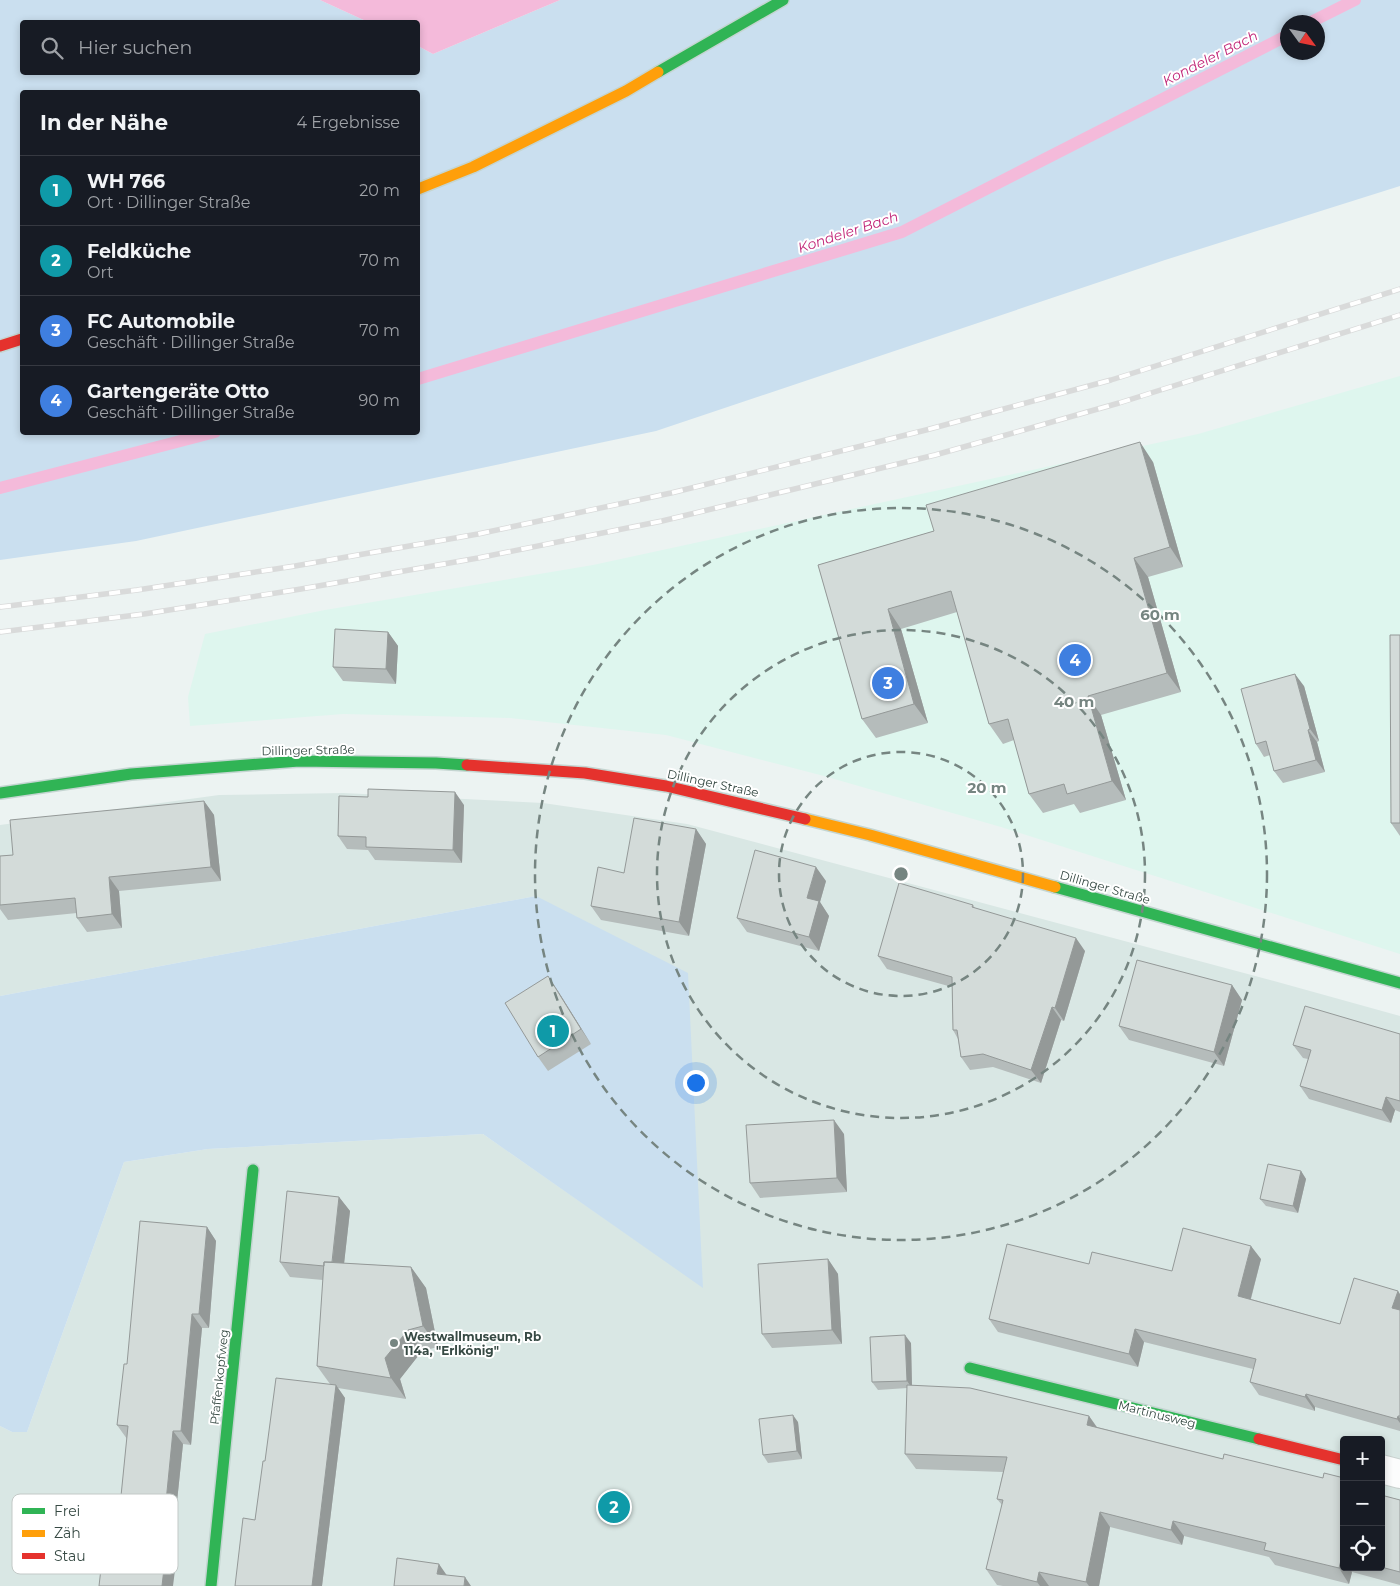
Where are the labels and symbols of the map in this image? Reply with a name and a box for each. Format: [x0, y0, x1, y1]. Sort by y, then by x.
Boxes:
north arrow [1280, 15, 1325, 60]
water label: Kondeler Bach [1159, 26, 1261, 90]
water label: Kondeler Bach [795, 207, 901, 257]
text: 60 m [1140, 605, 1180, 624]
pin: 4 [1059, 641, 1091, 679]
pin: 3 [872, 664, 904, 702]
text: 40 m [1054, 692, 1094, 711]
street label: Dillinger Straße [261, 742, 355, 758]
street label: Dillinger Straße [666, 766, 760, 800]
text: 20 m [967, 778, 1007, 797]
centre of rings [892, 865, 910, 883]
street label: Dillinger Straße [1058, 867, 1152, 907]
pin: 1 [537, 1012, 569, 1050]
your location [683, 1070, 709, 1096]
street label: Pfaffenkopfweg [207, 1329, 231, 1425]
place label: Westwallmuseum, Rb 114a, "Erlkönig" [404, 1329, 541, 1358]
marker: Westwallmuseum, Rb 114a, "Erlkönig" [388, 1337, 400, 1349]
street label: Martinusweg [1117, 1397, 1197, 1431]
pin: 2 [598, 1488, 630, 1526]
legend [12, 1494, 178, 1574]
text: Frei [54, 1502, 80, 1520]
text: Zäh [54, 1524, 81, 1542]
text: Stau [54, 1547, 86, 1565]

